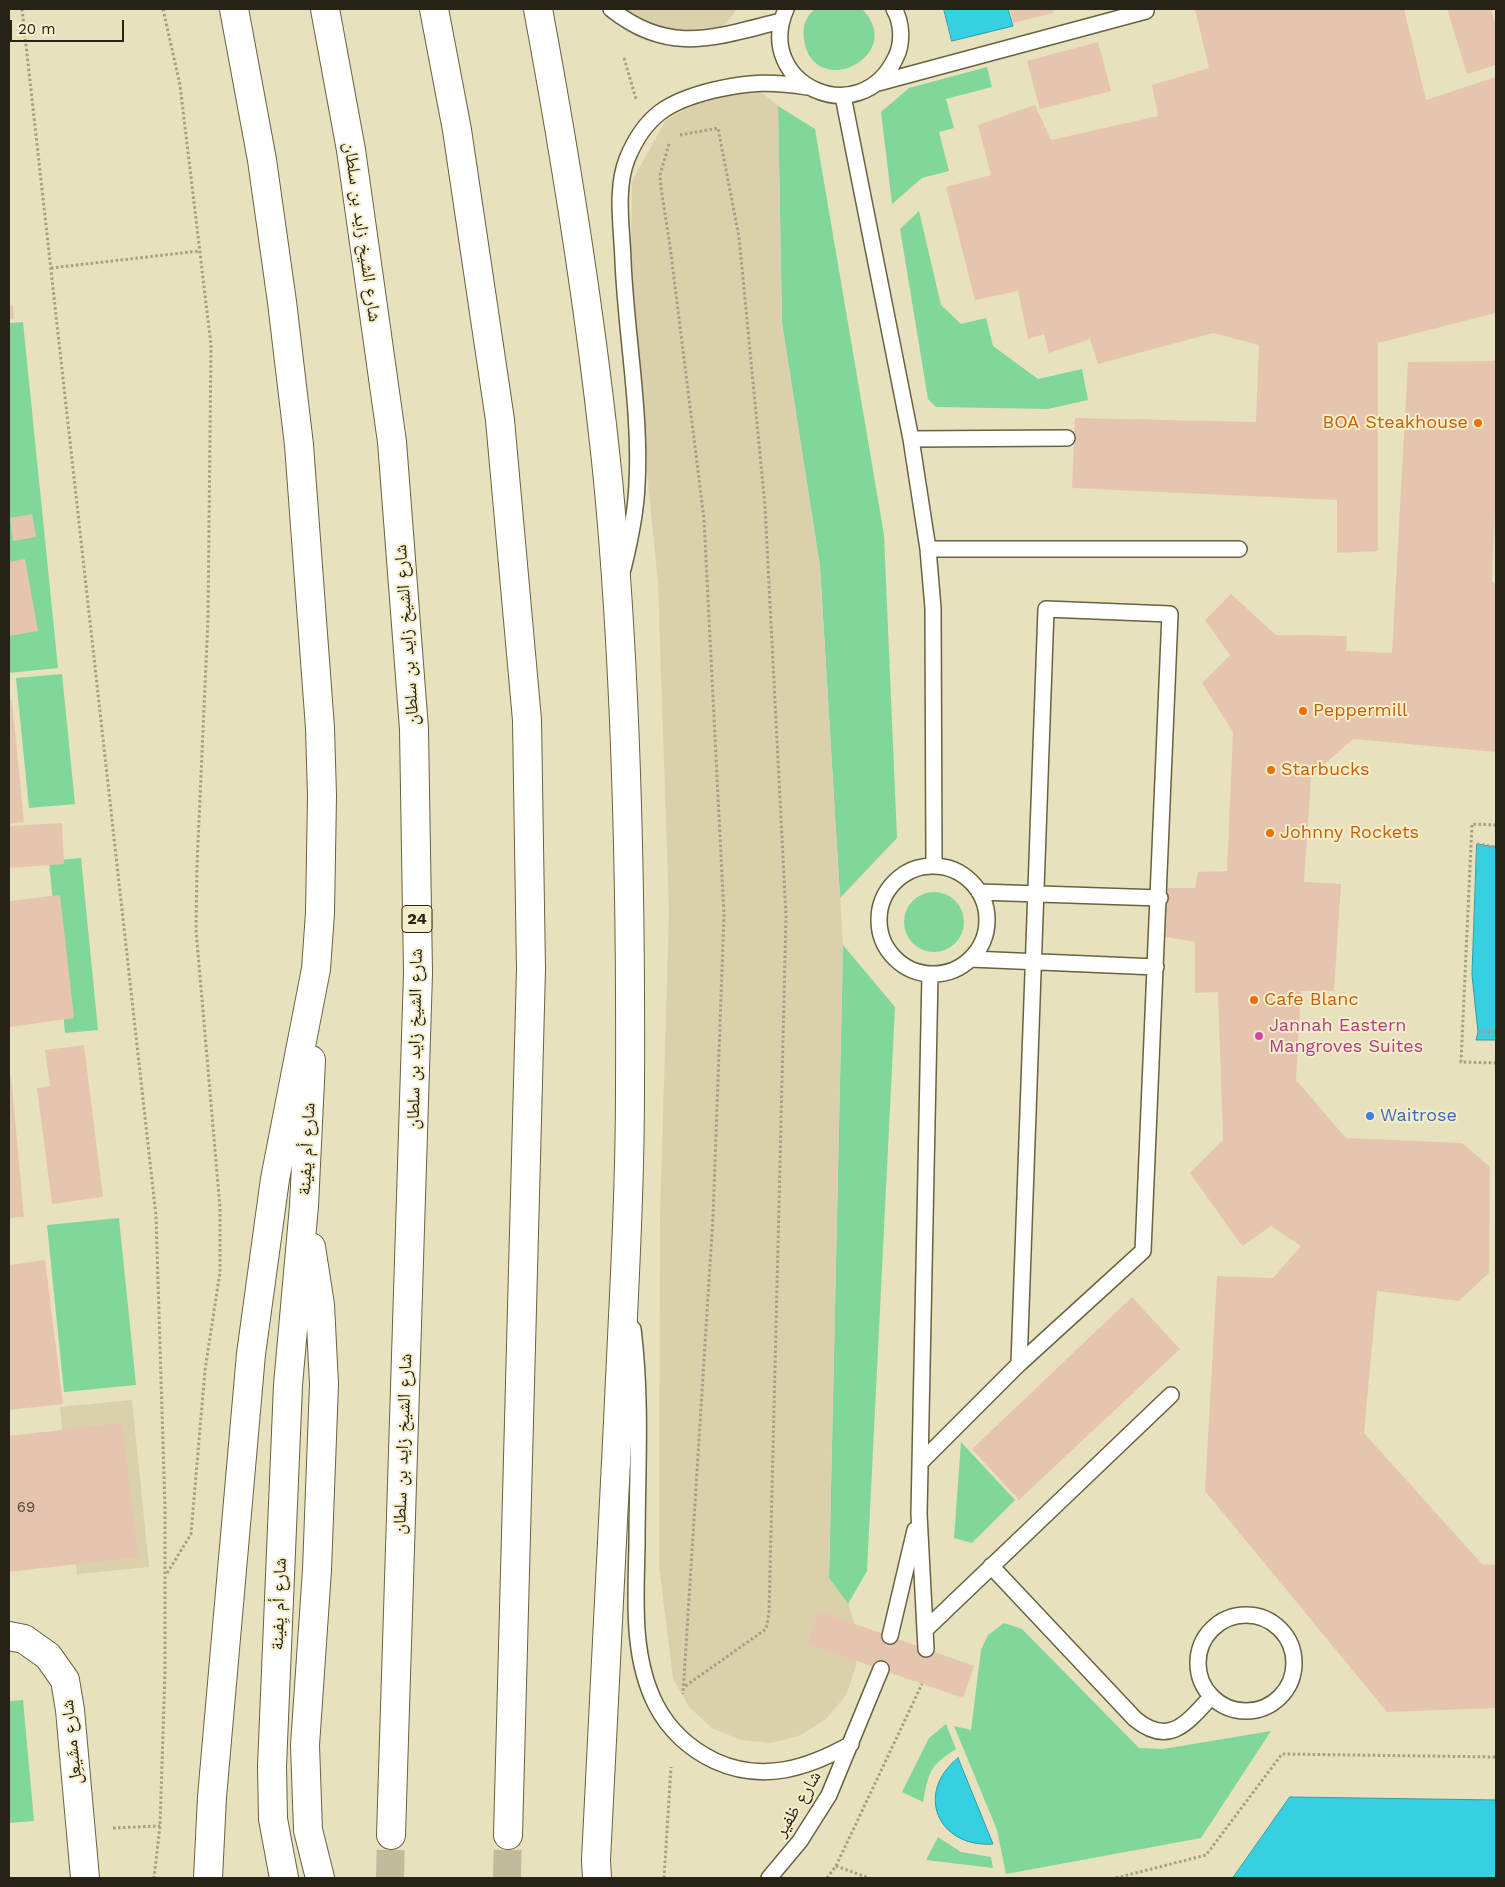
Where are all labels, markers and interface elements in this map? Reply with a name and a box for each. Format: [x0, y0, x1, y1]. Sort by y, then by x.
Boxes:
scale bar [12, 10, 126, 42]
text: 20 m [18, 20, 56, 38]
street label: شارع الشيخ زايد بن سلطان [339, 141, 385, 323]
place label: BOA Steakhouse [1322, 412, 1468, 434]
marker: BOA Steakhouse [1472, 417, 1484, 429]
street label: شارع الشيخ زايد بن سلطان [390, 544, 424, 726]
place label: Peppermill [1313, 700, 1407, 722]
marker: Peppermill [1297, 705, 1309, 717]
place label: Starbucks [1281, 759, 1370, 781]
marker: Starbucks [1265, 764, 1277, 776]
place label: Johnny Rockets [1280, 822, 1419, 844]
marker: Johnny Rockets [1264, 827, 1276, 839]
road number: 24 [402, 906, 432, 932]
street label: شارع الشيخ زايد بن سلطان [403, 948, 427, 1130]
place label: Cafe Blanc [1264, 989, 1358, 1011]
marker: Cafe Blanc [1248, 994, 1260, 1006]
place label: Jannah Eastern Mangroves Suites [1269, 1015, 1423, 1058]
marker: Jannah Eastern Mangroves Suites [1253, 1030, 1265, 1042]
street label: شارع أم يفينة [294, 1102, 320, 1196]
place label: Waitrose [1380, 1105, 1457, 1127]
marker: Waitrose [1364, 1110, 1376, 1122]
street label: شارع الشيخ زايد بن سلطان [389, 1353, 417, 1535]
house number: 69 [17, 1499, 35, 1517]
street label: شارع أم يِفينة [267, 1557, 291, 1651]
street label: شارع مشَيعِل [57, 1699, 87, 1785]
street label: شارع ظفير [770, 1767, 826, 1841]

